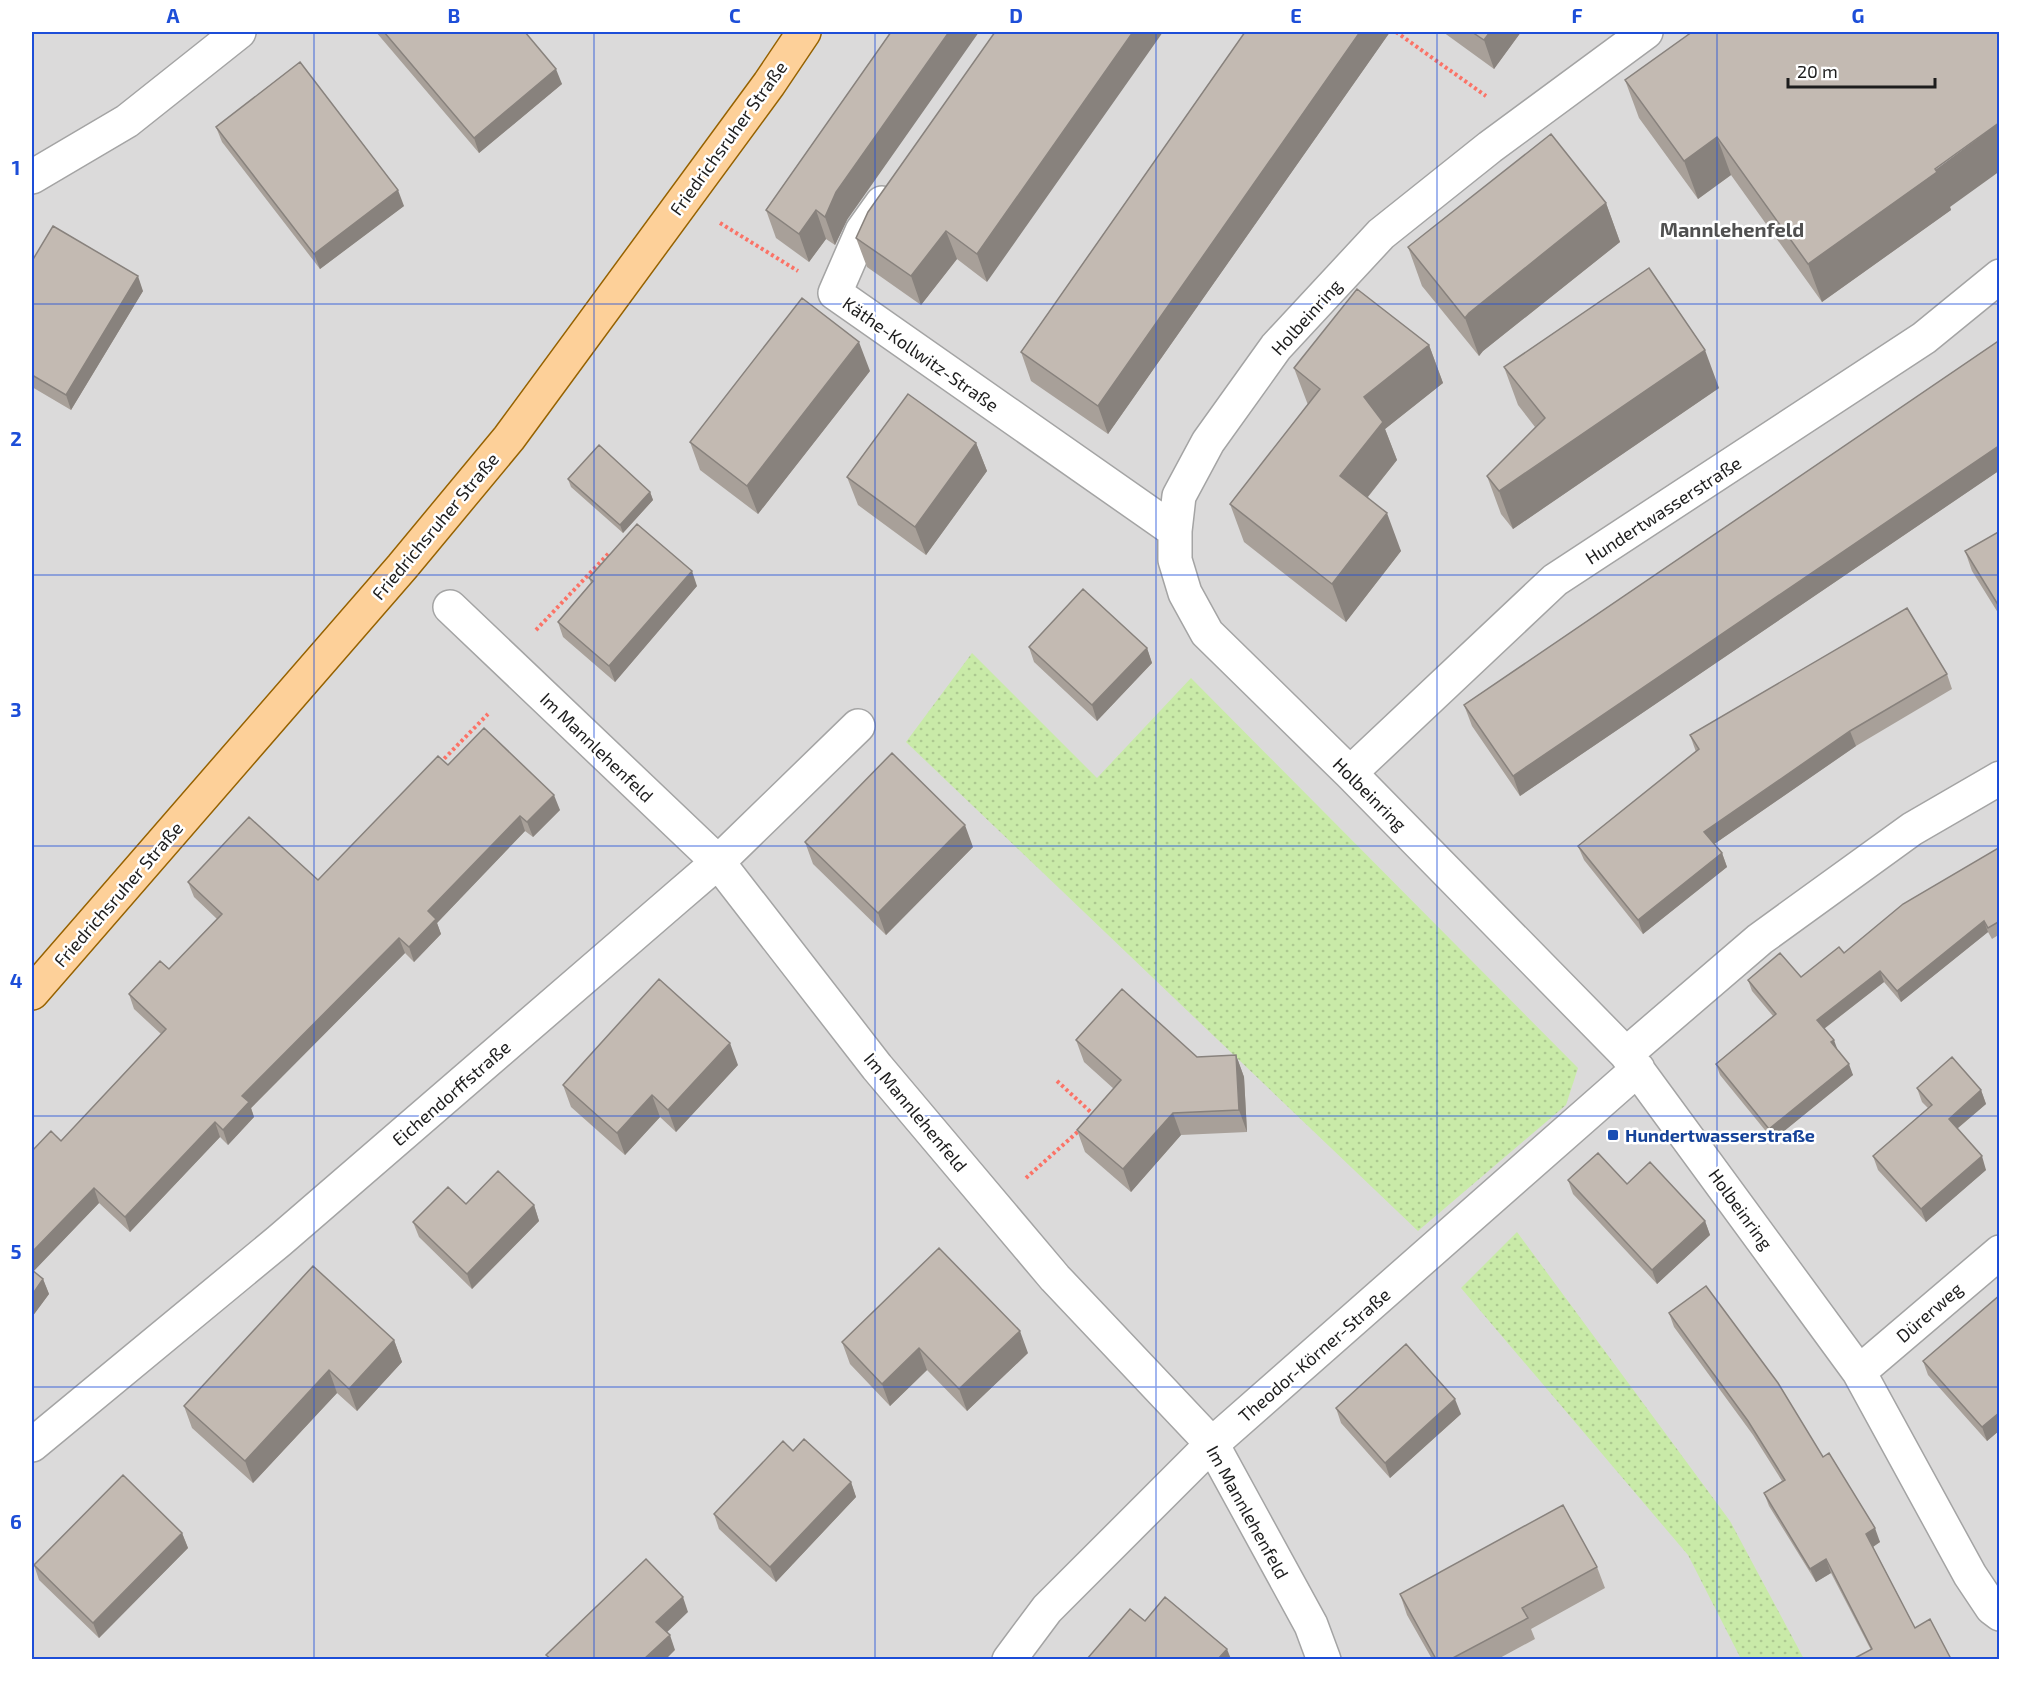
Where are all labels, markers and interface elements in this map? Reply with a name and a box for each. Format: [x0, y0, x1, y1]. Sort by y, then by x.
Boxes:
text: A [166, 3, 180, 27]
text: B [448, 3, 460, 27]
text: C [729, 3, 741, 27]
text: D [1009, 3, 1023, 27]
text: E [1290, 3, 1302, 27]
text: F [1571, 3, 1583, 27]
text: G [1852, 3, 1864, 27]
scale bar [1788, 51, 1935, 89]
street label: Friedrichsruher Straße [665, 57, 791, 219]
text: 20 m [1797, 60, 1838, 82]
text: 1 [12, 155, 20, 179]
district label: Mannlehenfeld [1660, 217, 1804, 241]
street label: Holbeinring [1266, 274, 1346, 360]
street label: Käthe-Kollwitz-Straße [839, 292, 1003, 416]
text: 2 [10, 426, 22, 450]
street label: Friedrichsruher Straße [367, 448, 503, 604]
street label: Hundertwasserstraße [1581, 451, 1745, 569]
street label: Im Mannlehenfeld [536, 687, 658, 807]
text: 3 [10, 697, 22, 721]
street label: Holbeinring [1329, 753, 1411, 835]
street label: Friedrichsruher Straße [49, 817, 187, 971]
text: 4 [10, 968, 23, 992]
street label: Eichendorffstraße [387, 1036, 515, 1150]
street label: Im Mannlehenfeld [860, 1048, 972, 1176]
place label: Hundertwasserstraße [1625, 1124, 1815, 1146]
marker: Hundertwasserstraße [1606, 1128, 1620, 1142]
street label: Holbeinring [1704, 1164, 1778, 1254]
text: 5 [10, 1239, 22, 1263]
street label: Dürerweg [1891, 1277, 1967, 1347]
street label: Theodor-Körner-Straße [1234, 1283, 1394, 1427]
street label: Im Mannlehenfeld [1202, 1442, 1294, 1582]
text: 6 [10, 1509, 22, 1533]

